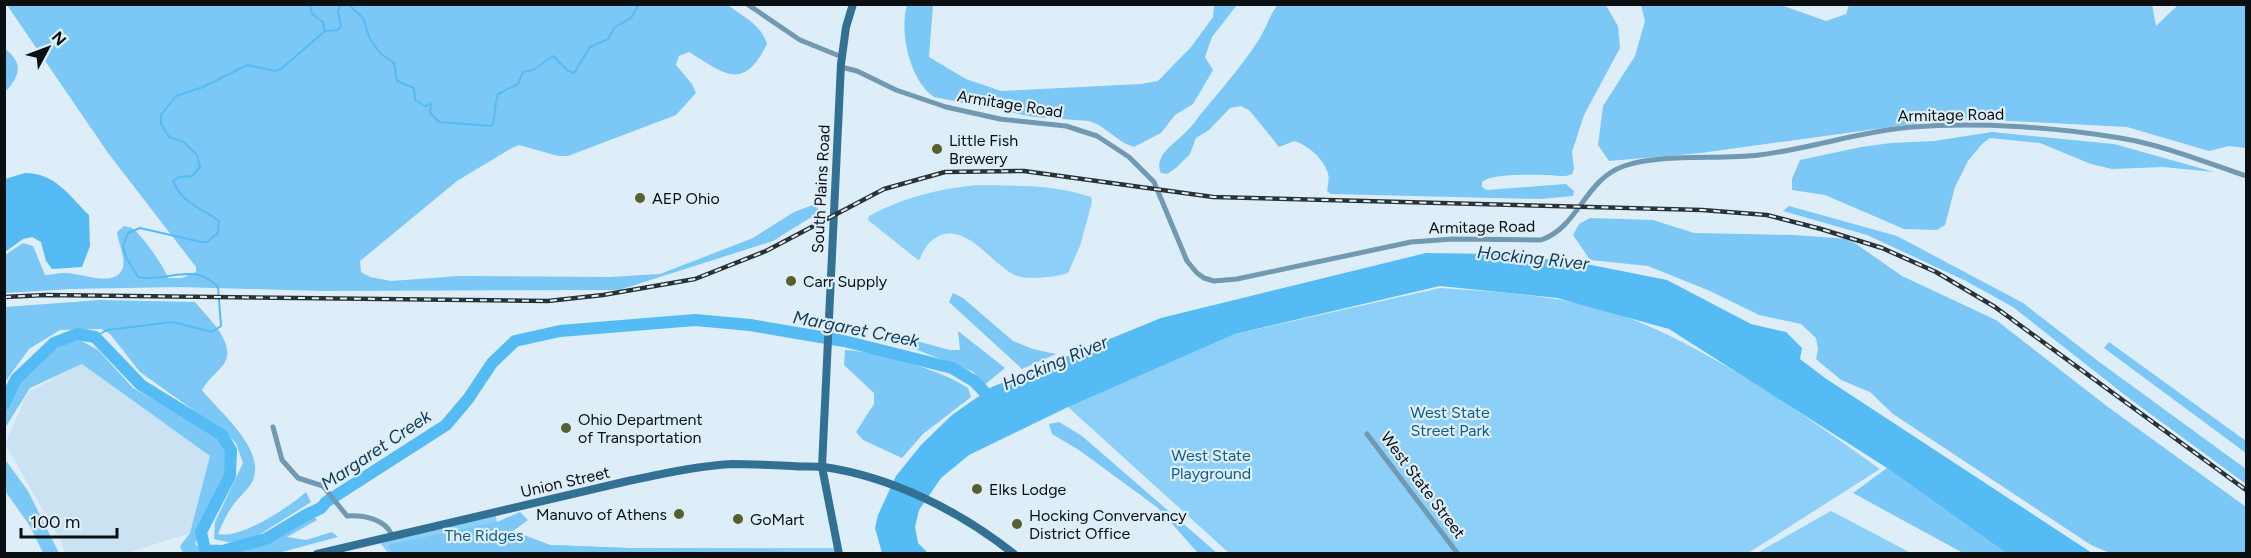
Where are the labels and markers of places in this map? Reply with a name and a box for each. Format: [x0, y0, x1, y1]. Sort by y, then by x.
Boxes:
place label: Little Fish Brewery [949, 131, 1018, 168]
marker: Little Fish Brewery [930, 142, 944, 156]
place label: AEP Ohio [652, 189, 720, 208]
marker: AEP Ohio [633, 191, 647, 205]
place label: Carr Supply [803, 272, 888, 291]
marker: Carr Supply [784, 274, 798, 288]
place label: Ohio Department of Transportation [578, 410, 702, 447]
marker: Ohio Department of Transportation [559, 421, 573, 435]
place label: Elks Lodge [989, 480, 1067, 499]
marker: Elks Lodge [970, 482, 984, 496]
place label: Manuvo of Athens [536, 505, 667, 524]
place label: Hocking Convervancy District Office [1029, 506, 1187, 543]
marker: Manuvo of Athens [672, 507, 686, 521]
place label: GoMart [750, 510, 805, 529]
marker: GoMart [731, 512, 745, 526]
marker: Hocking Convervancy District Office [1010, 517, 1024, 531]

